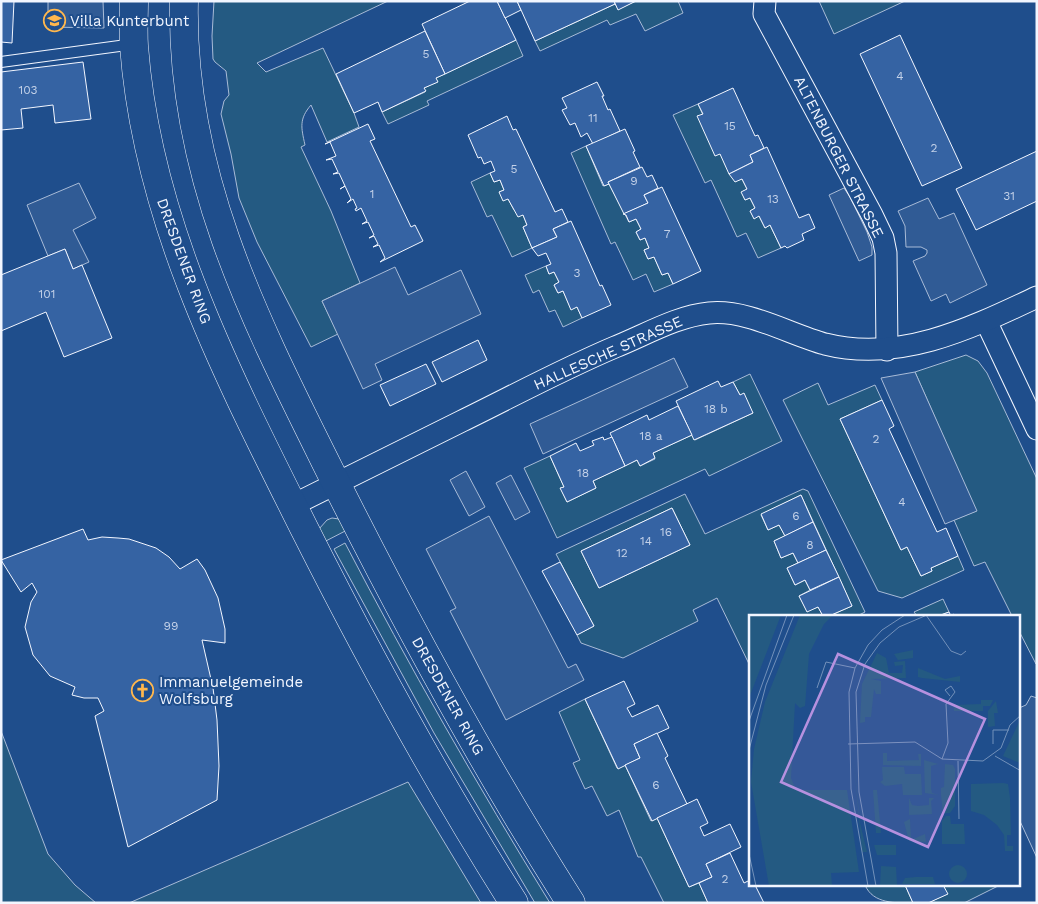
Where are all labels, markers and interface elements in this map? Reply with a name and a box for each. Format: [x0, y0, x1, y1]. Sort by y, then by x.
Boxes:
school or university icon: Villa Kunterbunt [42, 9, 66, 33]
place label: Villa Kunterbunt [70, 12, 190, 30]
house number: 5 [423, 47, 430, 61]
house number: 4 [896, 69, 904, 83]
street label: ALTENBURGER STRASSE [790, 73, 888, 241]
house number: 103 [19, 83, 37, 97]
house number: 11 [588, 111, 598, 125]
house number: 15 [724, 119, 736, 133]
house number: 2 [931, 141, 938, 155]
house number: 5 [511, 162, 518, 176]
house number: 9 [630, 174, 638, 188]
house number: 1 [370, 187, 374, 201]
house number: 31 [1003, 189, 1015, 203]
house number: 13 [767, 192, 779, 206]
street label: DRESDENER RING [153, 196, 215, 326]
house number: 7 [664, 227, 671, 241]
house number: 3 [574, 266, 581, 280]
house number: 101 [39, 287, 55, 301]
street label: HALLESCHE STRASSE [531, 312, 685, 394]
house number: 18 b [704, 402, 728, 416]
house number: 18 a [640, 429, 663, 443]
house number: 2 [873, 432, 880, 446]
house number: 18 [577, 466, 589, 480]
house number: 4 [898, 495, 906, 509]
house number: 6 [792, 509, 800, 523]
house number: 16 [660, 525, 672, 539]
house number: 14 [640, 534, 652, 548]
house number: 8 [806, 538, 814, 552]
house number: 12 [616, 546, 628, 560]
inset map [749, 615, 1020, 886]
house number: 99 [164, 619, 178, 633]
street label: DRESDENER RING [408, 634, 488, 758]
place label: Immanuelgemeinde Wolfsburg [159, 673, 303, 708]
church icon: Immanuelgemeinde Wolfsburg [131, 679, 155, 703]
house number: 6 [652, 778, 660, 792]
house number: 2 [722, 872, 729, 886]

